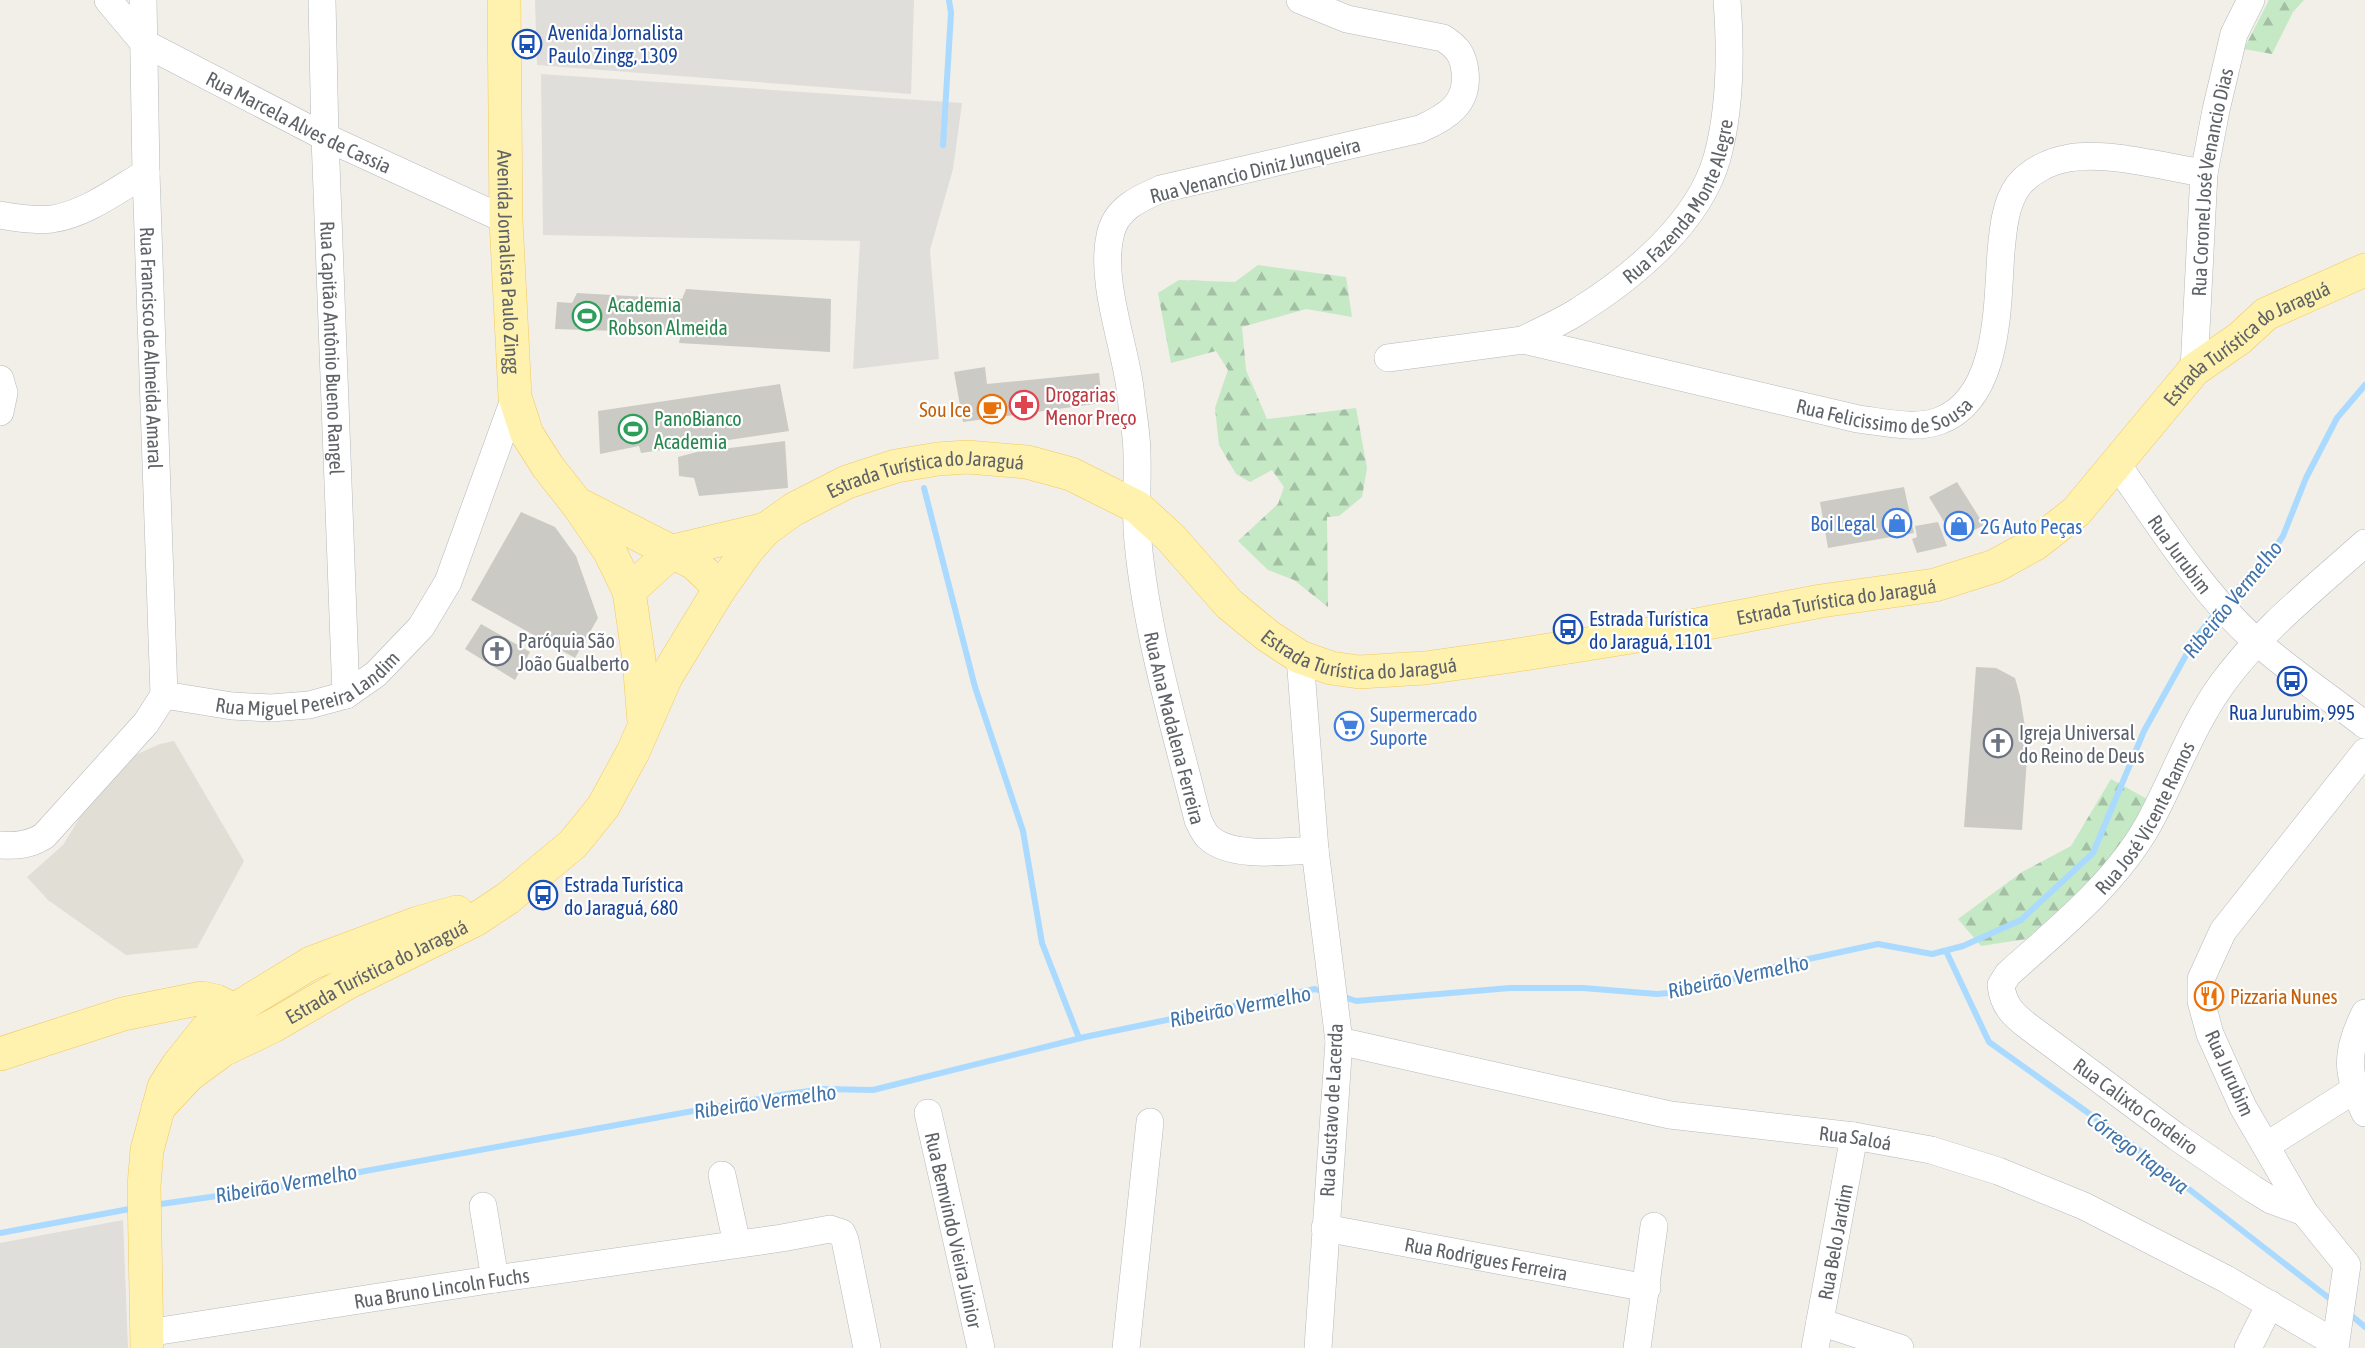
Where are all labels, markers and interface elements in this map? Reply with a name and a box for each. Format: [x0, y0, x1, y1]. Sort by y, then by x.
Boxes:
place label: Avenida Jornalista Paulo Zingg, 1309 [548, 21, 683, 67]
bus stop icon: Avenida Jornalista Paulo Zingg, 1309 [511, 28, 543, 60]
street label: Rua Marcela Alves de Cassia [203, 66, 395, 177]
street label: Rua Coronel José Venancio Dias [2186, 66, 2237, 297]
street label: Rua Fazenda Monte Alegre [1617, 118, 1736, 287]
street label: Rua Venancio Diniz Junqueira [1147, 133, 1363, 207]
street label: Avenida Jornalista Paulo Zingg [494, 150, 525, 375]
street label: Rua Capitão Antônio Bueno Rangel [317, 220, 349, 476]
street label: Rua Francisco de Almeida Amaral [136, 226, 168, 470]
street label: Estrada Turística do Jaraguá [2158, 276, 2333, 410]
place label: Academia Robson Almeida [608, 293, 728, 339]
sports icon: Academia Robson Almeida [571, 300, 603, 332]
place label: Drogarias Menor Preço [1045, 383, 1137, 429]
pharmacy icon: Drogarias Menor Preço [1008, 389, 1040, 421]
cafe icon: Sou Ice [976, 393, 1008, 425]
street label: Rua Felicissimo de Sousa [1794, 393, 1977, 437]
place label: Sou Ice [919, 398, 971, 421]
place label: PanoBianco Academia [654, 407, 742, 453]
sports icon: PanoBianco Academia [617, 413, 649, 445]
street label: Estrada Turística do Jaraguá [822, 445, 1025, 502]
shop icon: Boi Legal [1881, 507, 1913, 539]
shop icon: 2G Auto Peças [1943, 510, 1975, 542]
street label: Rua Jurubim [2144, 510, 2217, 598]
place label: Boi Legal [1810, 512, 1877, 535]
place label: 2G Auto Peças [1980, 515, 2082, 538]
water label: Ribeirão Vermelho [2178, 536, 2287, 662]
street label: Estrada Turística do Jaraguá [1734, 573, 1938, 629]
place label: Estrada Turística do Jaraguá, 1101 [1589, 607, 1713, 653]
bus stop icon: Estrada Turística do Jaraguá, 1101 [1552, 613, 1584, 645]
street label: Estrada Turística do Jaraguá [1257, 624, 1458, 684]
place label: Paróquia São João Gualberto [518, 629, 629, 675]
street label: Rua Ana Madalena Ferreira [1140, 629, 1210, 827]
church icon: Paróquia São João Gualberto [481, 635, 513, 667]
street label: Rua Miguel Pereira Landim [214, 646, 404, 720]
bus stop icon: Rua Jurubim, 995 [2276, 665, 2308, 697]
place label: Rua Jurubim, 995 [2229, 701, 2355, 724]
place label: Supermercado Suporte [1370, 703, 1477, 749]
supermarket icon: Supermercado Suporte [1333, 710, 1365, 742]
place label: Igreja Universal do Reino de Deus [2019, 721, 2144, 767]
church icon: Igreja Universal do Reino de Deus [1982, 727, 2014, 759]
street label: Rua José Vicente Ramos [2090, 737, 2199, 899]
place label: Estrada Turística do Jaraguá, 680 [564, 873, 684, 919]
bus stop icon: Estrada Turística do Jaraguá, 680 [527, 879, 559, 911]
street label: Estrada Turística do Jaraguá [281, 914, 471, 1028]
water label: Ribeirão Vermelho [1665, 949, 1811, 1003]
restaurant icon: Pizzaria Nunes [2193, 980, 2225, 1012]
water label: Ribeirão Vermelho [1167, 981, 1313, 1031]
place label: Pizzaria Nunes [2230, 985, 2338, 1008]
street label: Rua Gustavo de Lacerda [1315, 1023, 1347, 1197]
street label: Rua Jurubim [2201, 1026, 2259, 1120]
street label: Rua Calixto Cordeiro [2069, 1053, 2203, 1159]
water label: Ribeirão Vermelho [692, 1079, 838, 1123]
water label: Córrego Itapeva [2083, 1106, 2194, 1198]
street label: Rua Saloá [1818, 1121, 1894, 1154]
street label: Rua Bemvindo Vieira Júnior [921, 1130, 988, 1331]
water label: Ribeirão Vermelho [213, 1159, 359, 1207]
street label: Rua Belo Jardim [1813, 1182, 1856, 1302]
street label: Rua Rodrigues Ferreira [1403, 1232, 1570, 1284]
street label: Rua Bruno Lincoln Fuchs [352, 1263, 531, 1312]

